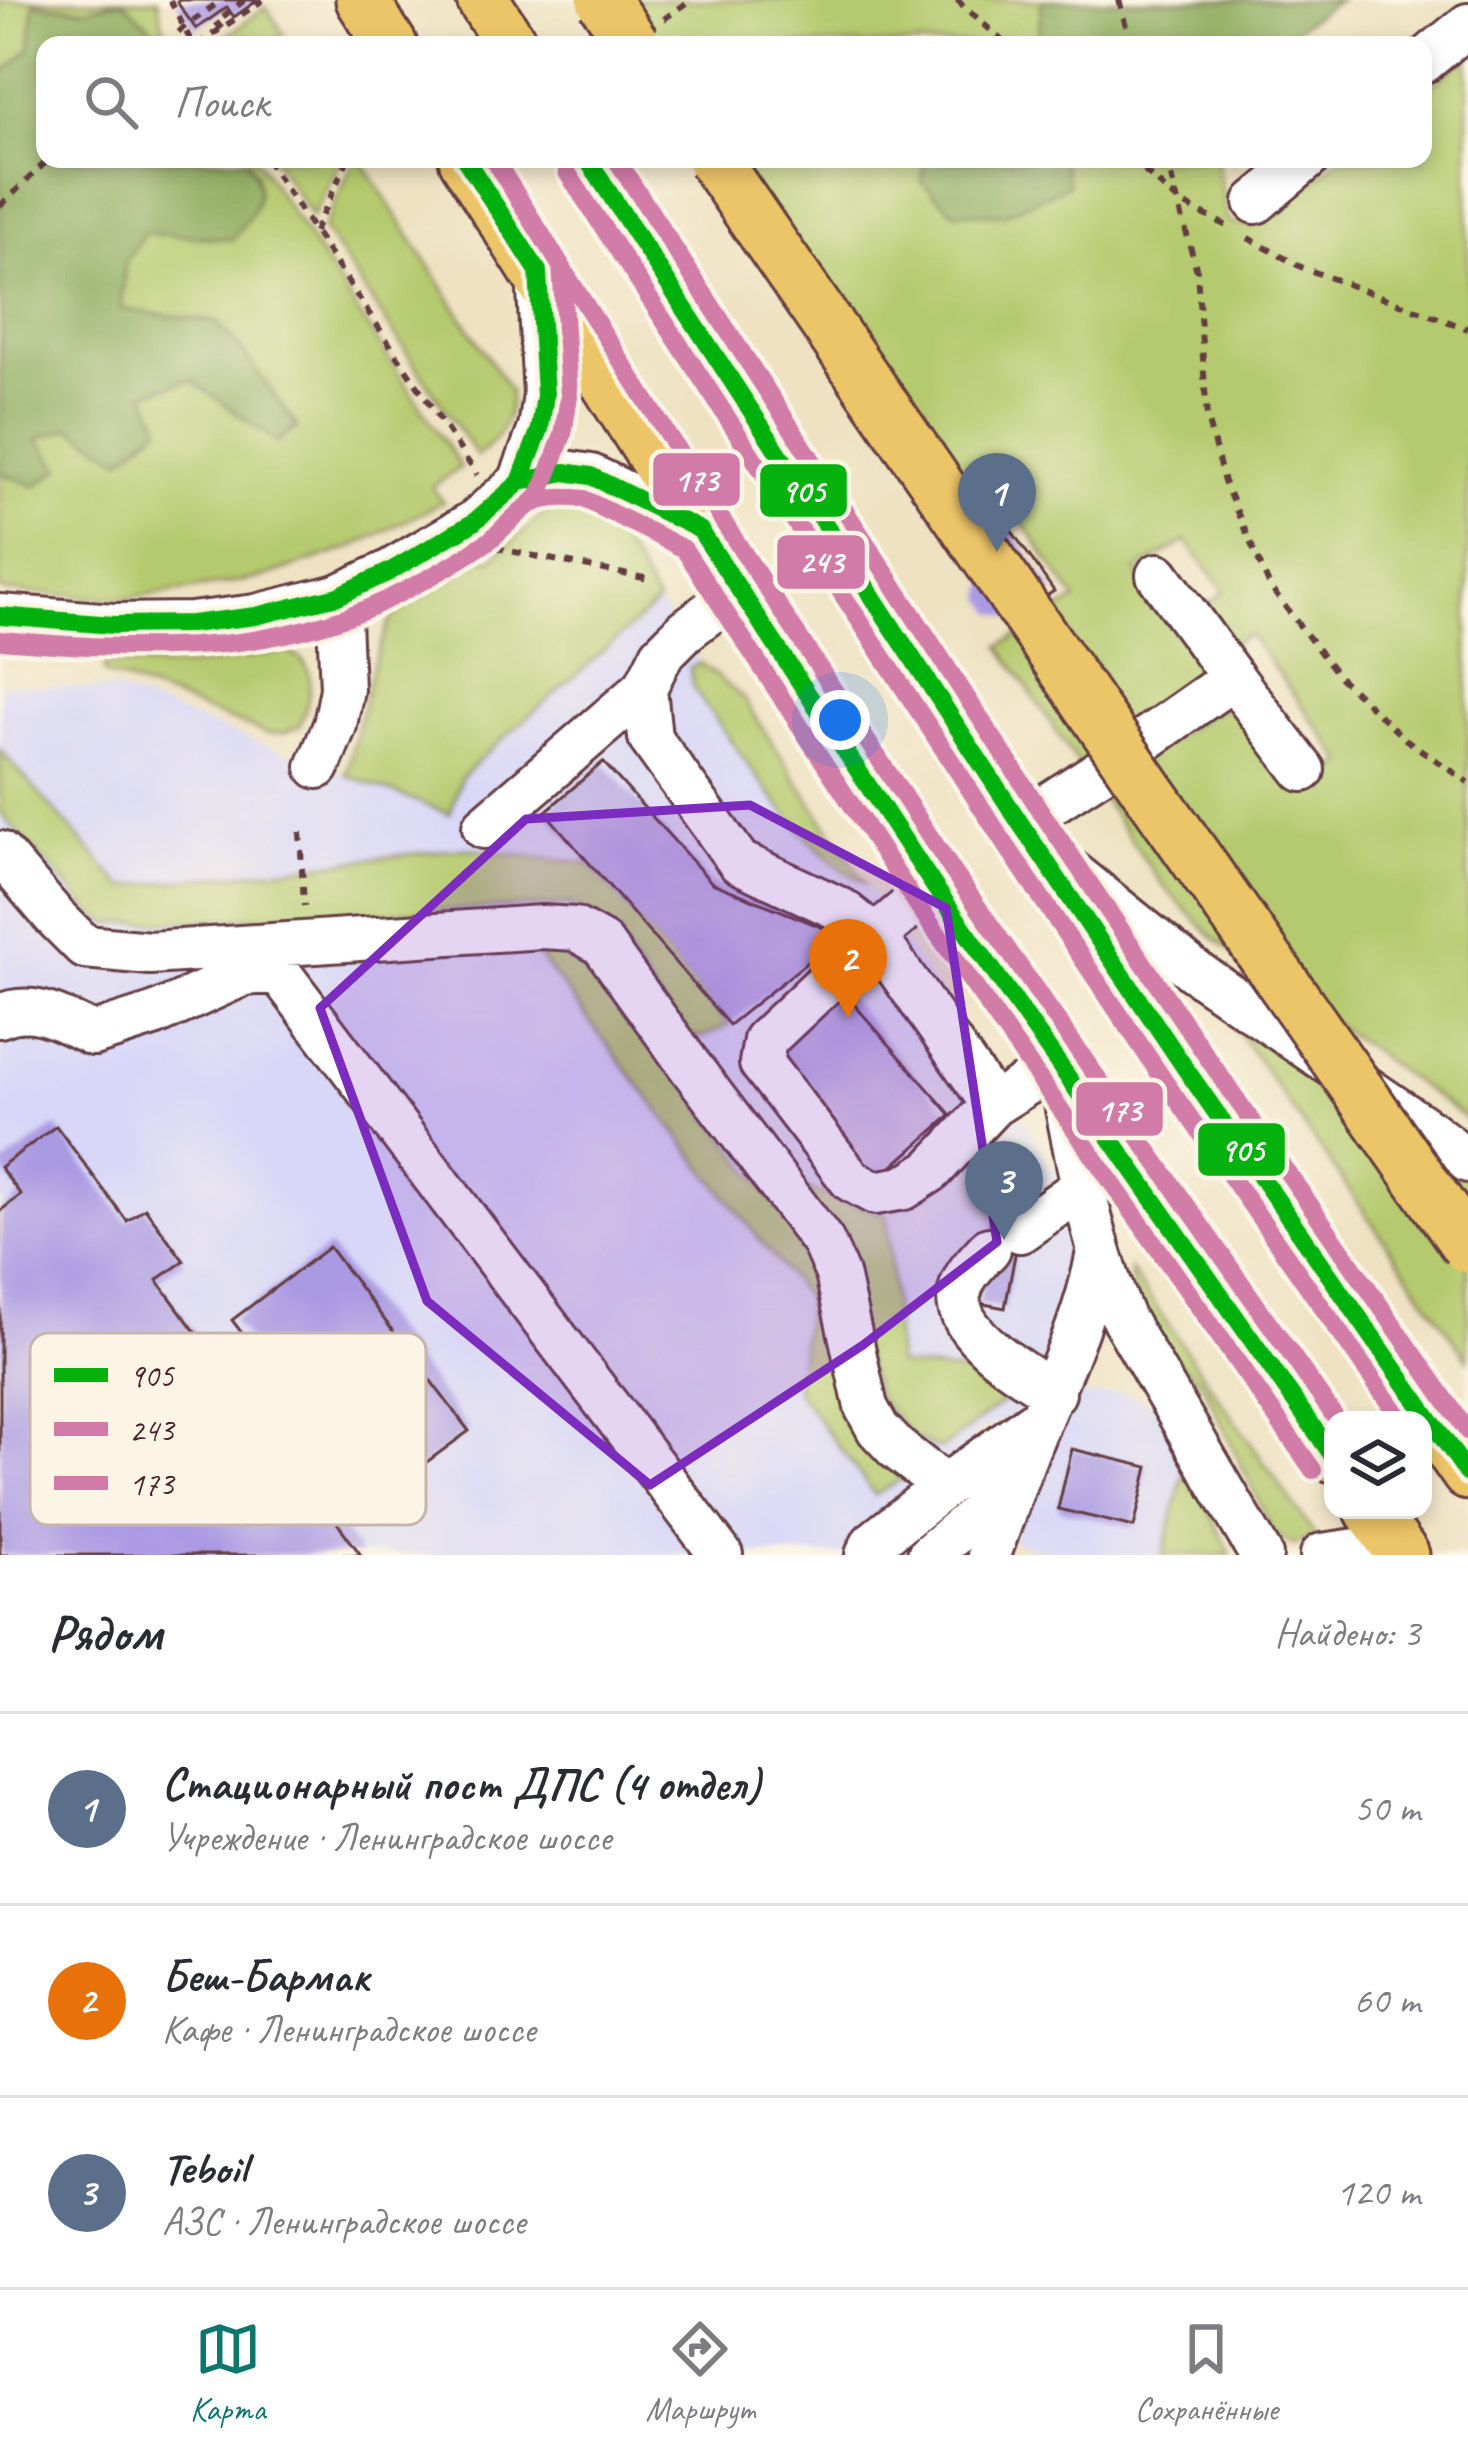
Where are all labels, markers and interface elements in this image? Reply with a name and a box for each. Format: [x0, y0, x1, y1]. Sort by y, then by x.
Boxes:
search box [36, 36, 1432, 168]
icon: search [78, 69, 144, 135]
text: Поиск [174, 74, 269, 131]
line badge: 173 [651, 451, 742, 508]
pin: 1 [958, 453, 1036, 552]
text: 173 [674, 459, 721, 501]
line badge: 905 [758, 462, 849, 519]
text: 905 [781, 470, 827, 512]
line badge: 243 [775, 533, 867, 591]
text: 243 [799, 541, 846, 583]
your location [810, 690, 870, 750]
pin: 2 [809, 919, 887, 1018]
line badge: 173 [1074, 1080, 1165, 1138]
text: 173 [1097, 1089, 1144, 1131]
line badge: 905 [1196, 1121, 1287, 1178]
text: 905 [1220, 1129, 1266, 1171]
pin: 3 [965, 1141, 1043, 1240]
legend [30, 1333, 426, 1525]
text: 905 [129, 1355, 176, 1397]
text: 243 [129, 1409, 176, 1451]
map controls [1324, 1411, 1432, 1519]
button: layers [1324, 1411, 1432, 1519]
text: 173 [129, 1463, 176, 1505]
text: Рядом [48, 1601, 162, 1665]
text: Найдено: 3 [1275, 1609, 1420, 1658]
text: Стационарный пост ДПС (4 отдел) [162, 1756, 760, 1813]
text: 1 [78, 1784, 96, 1833]
text: 50 m [1354, 1784, 1420, 1833]
text: Учреждение · Ленинградское шоссе [162, 1813, 611, 1862]
text: Беш-Бармак [162, 1948, 370, 2005]
text: 2 [78, 1976, 96, 2025]
text: 60 m [1354, 1976, 1420, 2025]
text: Кафе · Ленинградское шоссе [162, 2005, 535, 2054]
text: Teboil [162, 2140, 247, 2197]
text: 3 [78, 2168, 96, 2217]
text: 120 m [1336, 2168, 1420, 2217]
text: АЗС · Ленинградское шоссе [162, 2197, 525, 2246]
tab: Карта [190, 2316, 266, 2430]
tab: Маршрут [646, 2316, 755, 2430]
tab: Сохранённые [1135, 2316, 1278, 2430]

